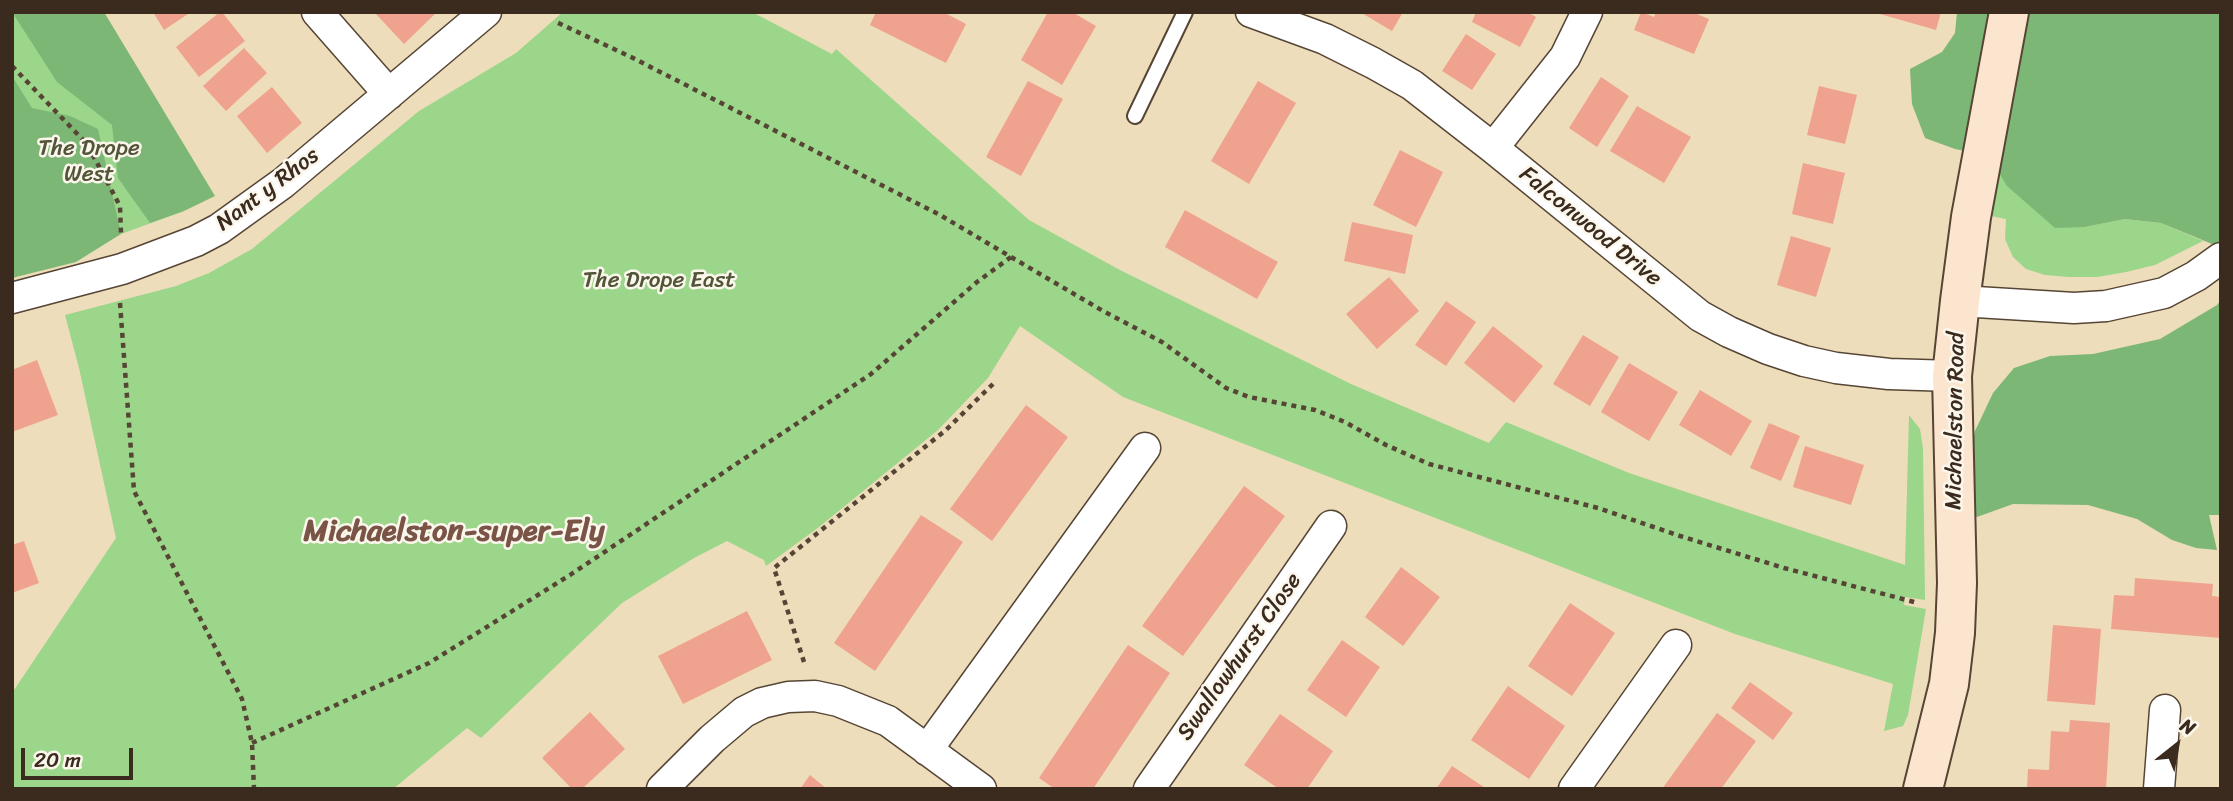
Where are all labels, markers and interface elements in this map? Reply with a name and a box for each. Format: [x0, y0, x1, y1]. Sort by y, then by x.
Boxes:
park label: The Drope West [38, 135, 140, 189]
street label: Nant y Rhos [211, 142, 325, 238]
street label: Falconwood Drive [1513, 161, 1667, 293]
park label: The Drope East [583, 267, 735, 295]
street label: Michaelston Road [1941, 332, 1971, 510]
district label: Michaelston-super-Ely [303, 514, 605, 550]
street label: Swallowhurst Close [1172, 568, 1308, 746]
text: N [2174, 709, 2202, 744]
north arrow [2142, 710, 2212, 780]
scale bar [24, 734, 136, 778]
text: 20 m [34, 741, 81, 779]

